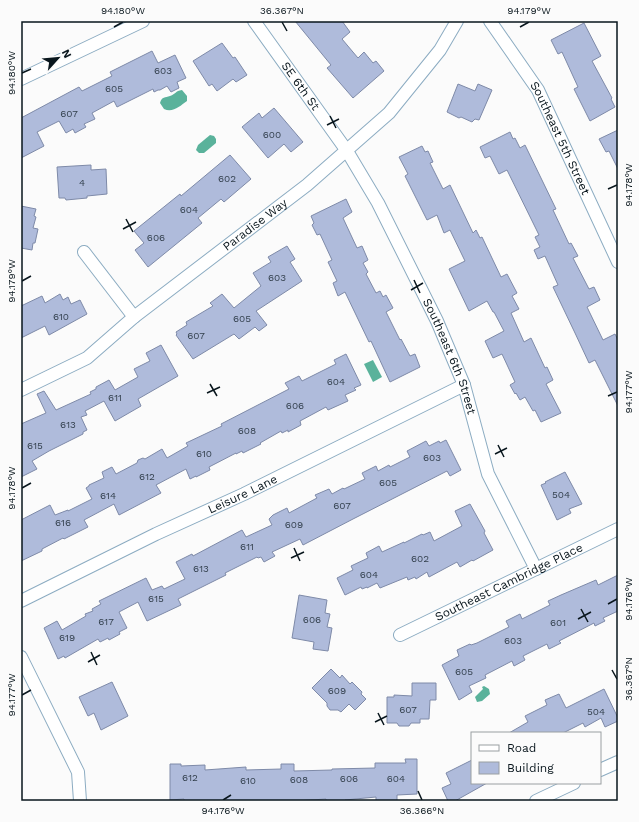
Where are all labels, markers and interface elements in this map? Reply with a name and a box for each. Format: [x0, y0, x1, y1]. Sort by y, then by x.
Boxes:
text: 94.180°W [101, 5, 145, 16]
text: 36.367°N [260, 5, 304, 16]
text: 94.179°W [507, 5, 551, 16]
north arrow [38, 38, 78, 78]
text: N [59, 47, 74, 60]
text: 94.180°W [6, 51, 17, 95]
street label: SE 6th St [279, 59, 323, 113]
house number: 603 [154, 65, 172, 76]
street label: Southeast 5th Street [527, 79, 593, 197]
house number: 605 [105, 83, 123, 94]
house number: 607 [60, 108, 78, 119]
house number: 600 [263, 129, 281, 140]
text: 94.178°W [623, 163, 634, 207]
house number: 602 [218, 173, 236, 184]
house number: 4 [79, 177, 85, 188]
street label: Paradise Way [220, 195, 291, 254]
house number: 604 [180, 204, 198, 215]
house number: 606 [147, 232, 165, 243]
text: 94.179°W [6, 259, 17, 303]
house number: 603 [268, 272, 286, 283]
street label: Southeast 6th Street [420, 296, 479, 416]
house number: 610 [53, 311, 69, 322]
house number: 605 [233, 313, 251, 324]
house number: 607 [187, 330, 205, 341]
text: 94.177°W [623, 370, 634, 413]
house number: 604 [327, 376, 345, 387]
house number: 611 [108, 392, 122, 403]
house number: 606 [286, 400, 304, 411]
house number: 613 [60, 419, 76, 430]
house number: 608 [238, 425, 256, 436]
house number: 615 [27, 440, 43, 451]
house number: 610 [196, 448, 212, 459]
house number: 603 [423, 452, 441, 463]
text: 94.178°W [6, 466, 17, 510]
house number: 612 [139, 471, 155, 482]
street label: Leisure Lane [206, 472, 280, 516]
house number: 605 [379, 477, 397, 488]
house number: 504 [552, 489, 570, 500]
house number: 614 [100, 490, 116, 501]
house number: 607 [333, 500, 351, 511]
house number: 616 [55, 517, 71, 528]
house number: 609 [285, 519, 303, 530]
street label: Southeast Cambridge Place [433, 540, 585, 624]
house number: 611 [240, 541, 254, 552]
house number: 602 [411, 553, 429, 564]
house number: 613 [193, 563, 209, 574]
house number: 604 [360, 569, 378, 580]
text: 94.176°W [623, 577, 634, 621]
house number: 615 [148, 593, 164, 604]
house number: 606 [303, 614, 321, 625]
house number: 617 [98, 616, 114, 627]
house number: 601 [550, 617, 566, 628]
house number: 619 [59, 632, 75, 643]
house number: 603 [504, 635, 522, 646]
text: 36.367°N [623, 657, 634, 701]
house number: 605 [455, 666, 473, 677]
text: 94.177°W [6, 673, 17, 716]
house number: 609 [328, 685, 346, 696]
house number: 607 [399, 704, 417, 715]
house number: 504 [587, 706, 605, 717]
legend [471, 732, 601, 784]
text: Road [507, 741, 536, 755]
text: Building [507, 761, 554, 775]
house number: 612 [182, 772, 198, 783]
house number: 606 [340, 773, 358, 784]
house number: 604 [387, 773, 405, 784]
house number: 608 [290, 774, 308, 785]
house number: 610 [240, 775, 256, 786]
text: 94.176°W [201, 805, 245, 816]
text: 36.366°N [400, 805, 444, 816]

